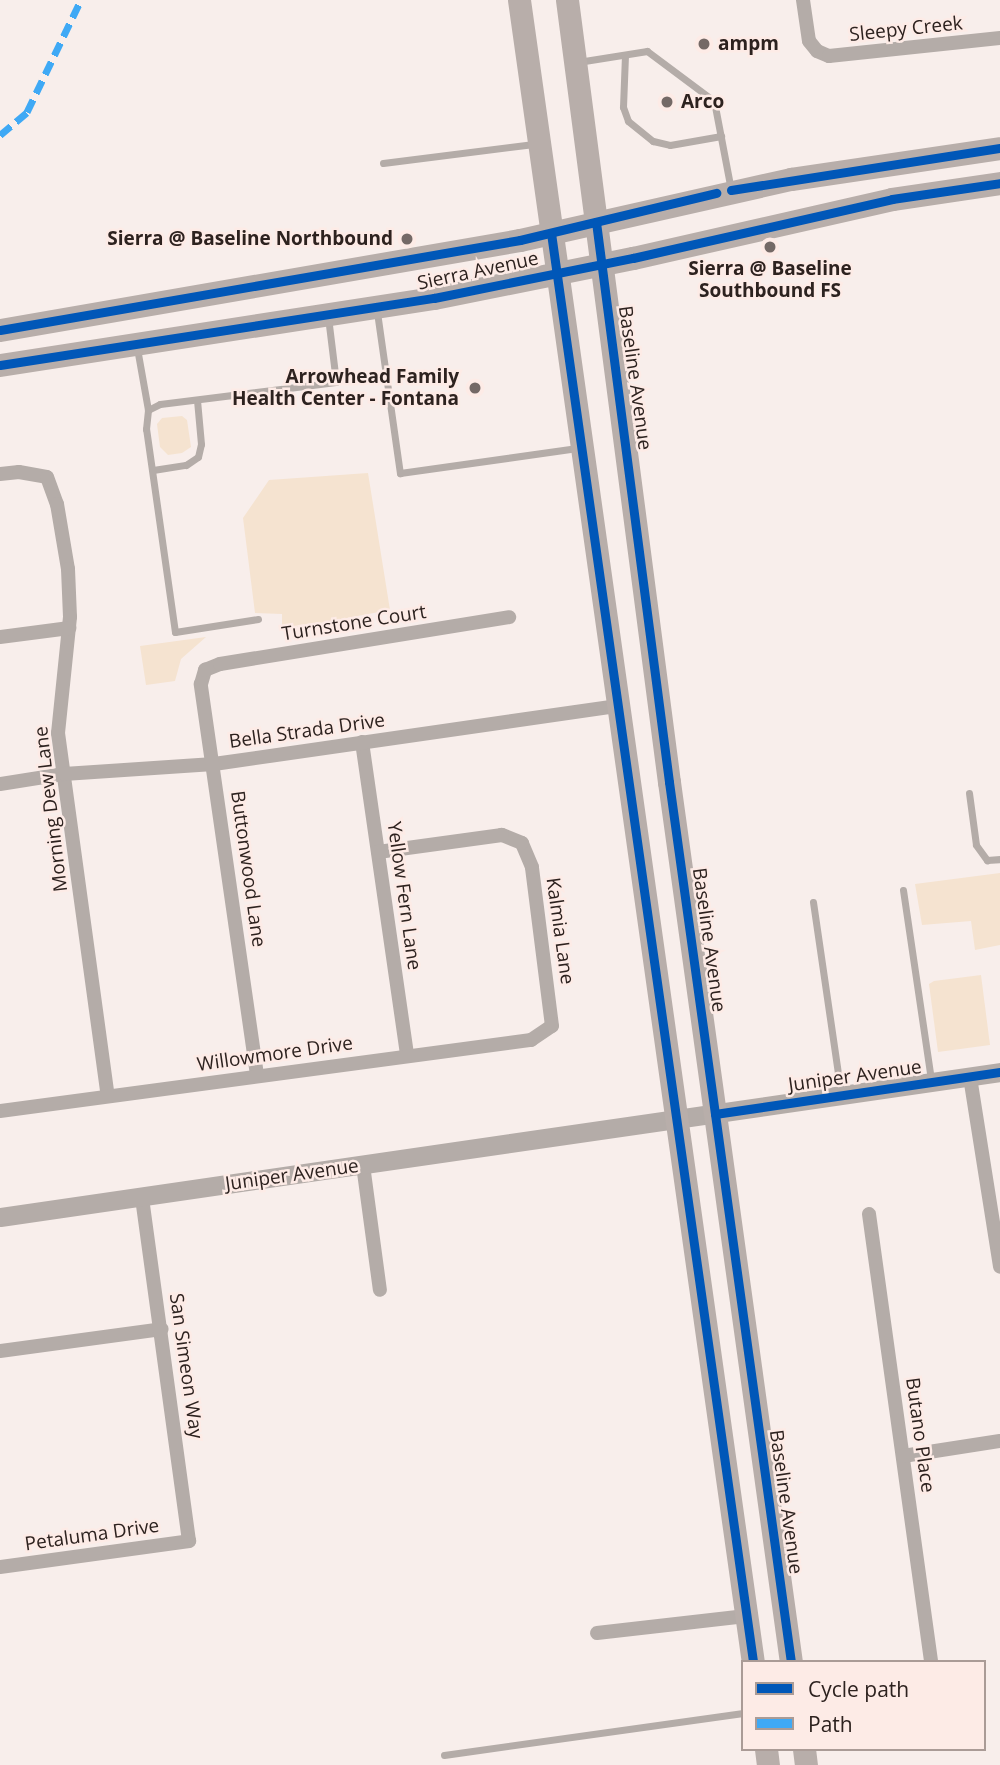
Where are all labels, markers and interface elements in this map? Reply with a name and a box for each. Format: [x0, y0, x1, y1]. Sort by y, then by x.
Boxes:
street label: Sleepy Creek [848, 12, 964, 46]
place label: ampm [718, 33, 779, 55]
marker: ampm [696, 36, 712, 52]
place label: Arco [681, 91, 724, 113]
marker: Arco [659, 94, 675, 110]
place label: Sierra @ Baseline Northbound [107, 228, 393, 250]
marker: Sierra @ Baseline Northbound [399, 231, 415, 247]
marker: Sierra @ Baseline Southbound FS [762, 239, 778, 255]
street label: Sierra Avenue [415, 247, 541, 295]
place label: Sierra @ Baseline Southbound FS [688, 258, 852, 302]
street label: Baseline Avenue [614, 304, 656, 452]
place label: Arrowhead Family Health Center - Fontana [232, 366, 459, 410]
marker: Arrowhead Family Health Center - Fontana [465, 378, 485, 398]
street label: Turnstone Court [280, 600, 428, 646]
street label: Bella Strada Drive [228, 709, 386, 753]
street label: Morning Dew Lane [30, 725, 72, 893]
street label: Buttonwood Lane [226, 789, 270, 949]
street label: Yellow Fern Lane [382, 820, 426, 972]
street label: Baseline Avenue [688, 866, 730, 1014]
street label: Kalmia Lane [541, 876, 579, 986]
street label: Willowmore Drive [196, 1032, 354, 1076]
street label: Juniper Avenue [787, 1055, 923, 1097]
street label: Juniper Avenue [224, 1154, 360, 1196]
street label: San Simeon Way [165, 1292, 207, 1440]
street label: Butano Place [901, 1376, 939, 1494]
street label: Baseline Avenue [765, 1428, 807, 1576]
street label: Petaluma Drive [23, 1514, 161, 1556]
legend [741, 1660, 986, 1751]
text: Cycle path [808, 1675, 909, 1703]
text: Path [808, 1710, 853, 1738]

